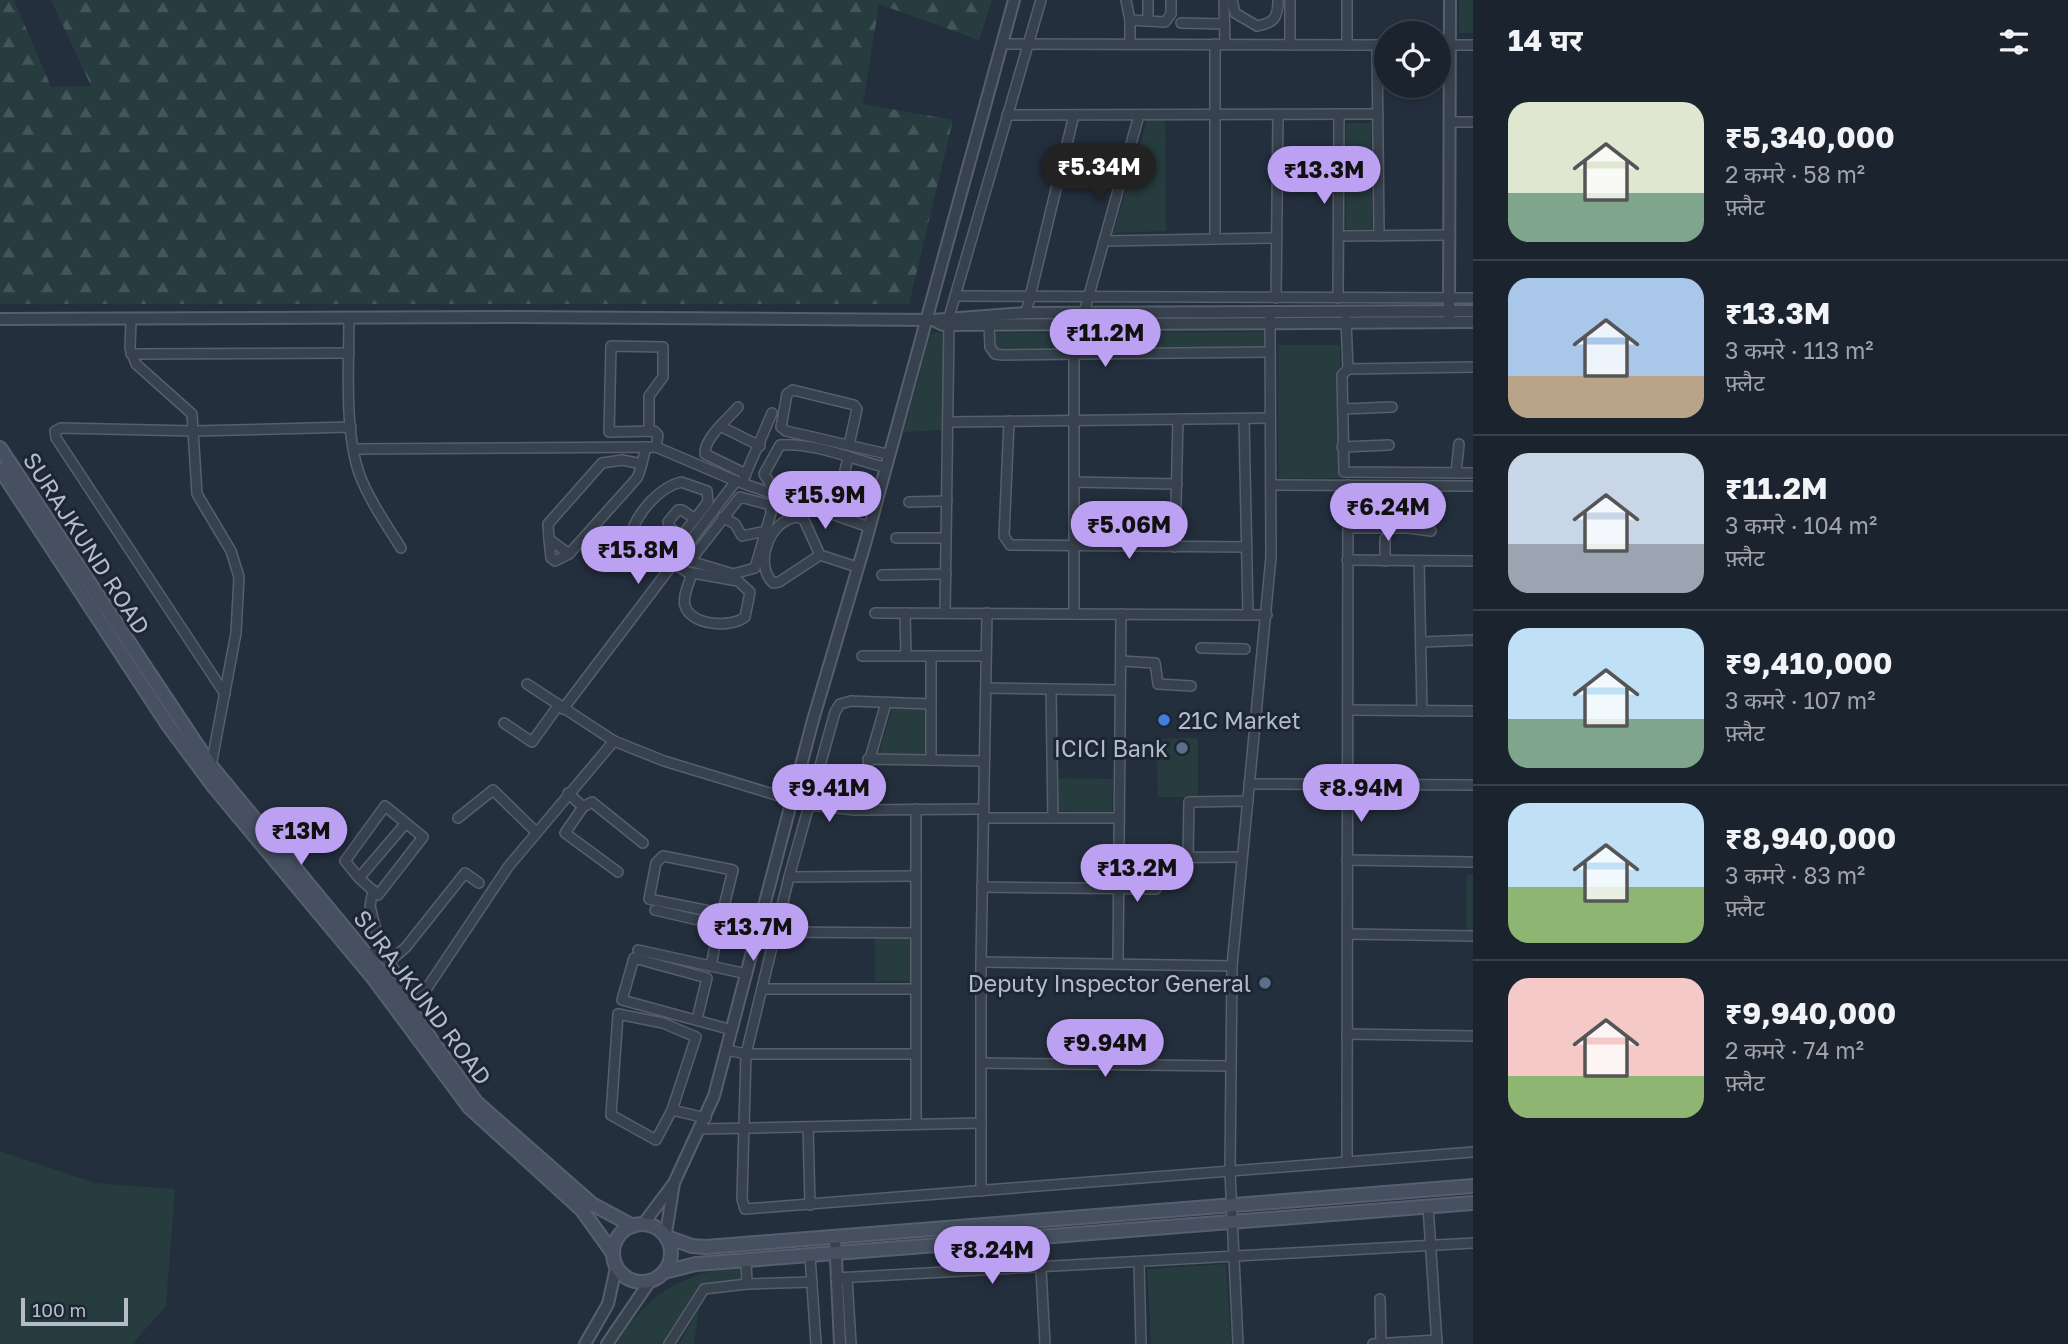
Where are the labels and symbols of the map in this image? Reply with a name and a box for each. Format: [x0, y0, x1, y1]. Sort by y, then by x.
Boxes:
pin: ₹5.34M [1042, 144, 1156, 203]
pin: ₹13.3M [1267, 146, 1381, 206]
pin: ₹11.2M [1048, 310, 1162, 369]
street label: SURAJKUND ROAD [18, 447, 156, 639]
pin: ₹15.9M [768, 472, 882, 531]
pin: ₹6.24M [1331, 484, 1445, 543]
pin: ₹5.06M [1072, 502, 1186, 561]
pin: ₹15.8M [581, 526, 695, 586]
place label: 21C Market [1178, 706, 1301, 734]
marker: 21C Market [1156, 712, 1172, 728]
place label: ICICI Bank [1054, 734, 1168, 762]
marker: ICICI Bank [1174, 740, 1190, 756]
pin: ₹9.41M [772, 764, 886, 824]
pin: ₹8.94M [1304, 764, 1418, 824]
pin: ₹13M [260, 808, 342, 867]
pin: ₹13.2M [1080, 844, 1194, 904]
street label: SURAJKUND ROAD [348, 904, 498, 1090]
pin: ₹13.7M [696, 904, 810, 963]
place label: Deputy Inspector General [968, 969, 1251, 997]
marker: Deputy Inspector General [1257, 975, 1273, 991]
pin: ₹9.94M [1048, 1020, 1162, 1079]
pin: ₹8.24M [935, 1226, 1049, 1286]
scale bar [21, 1295, 128, 1327]

